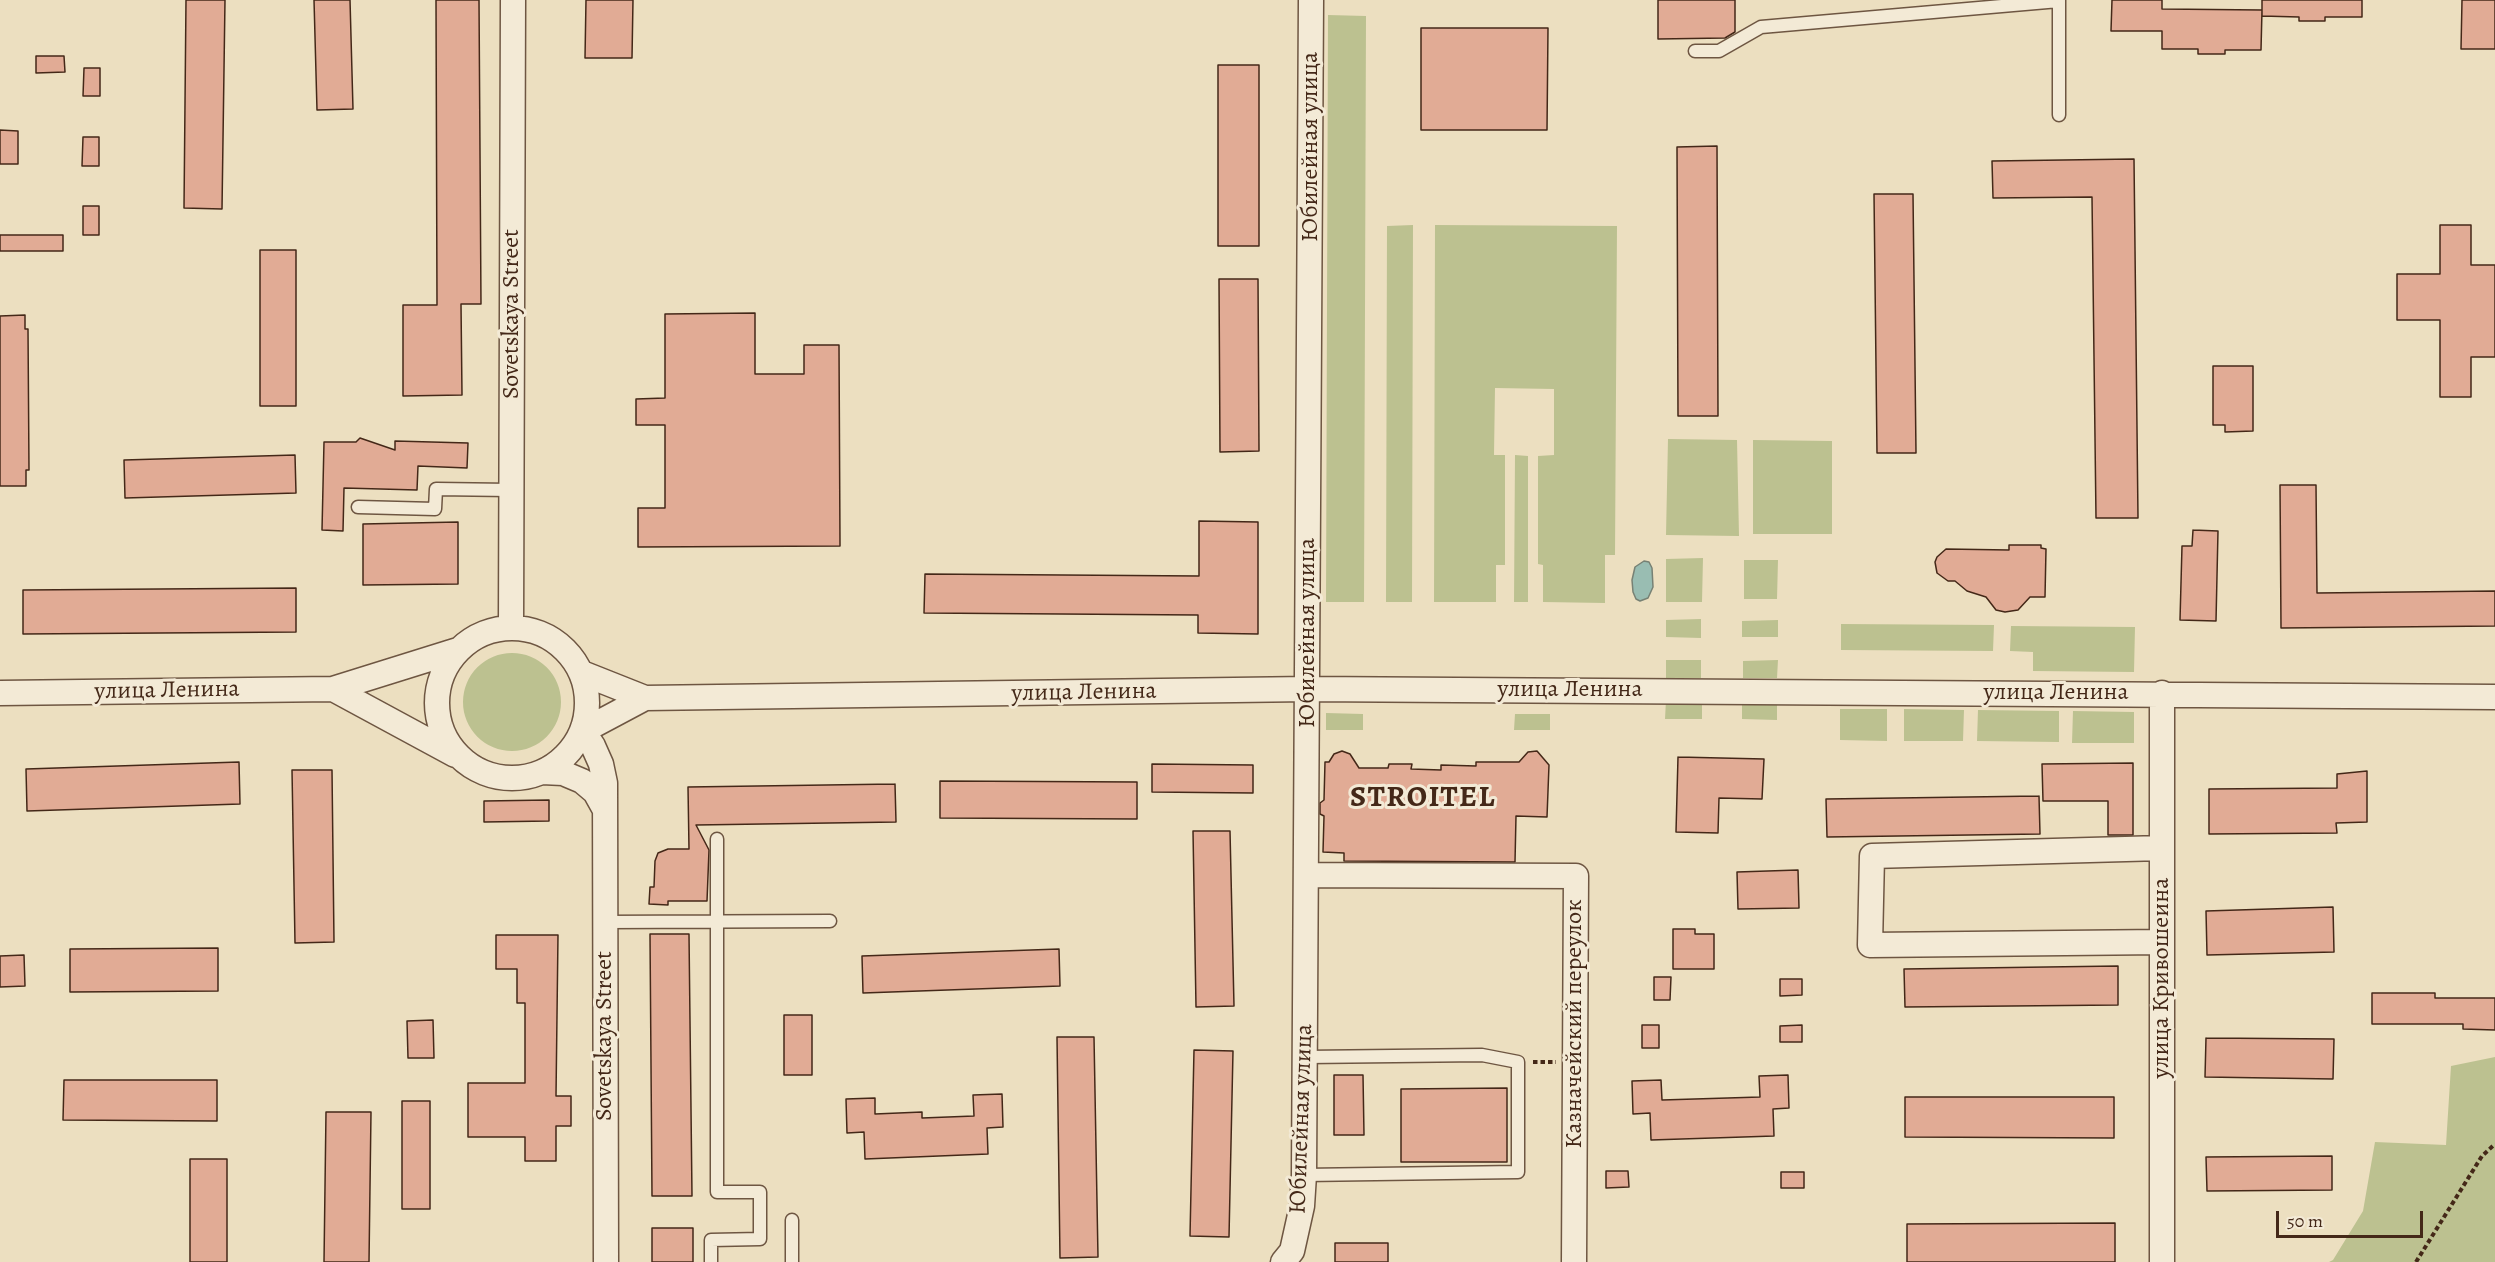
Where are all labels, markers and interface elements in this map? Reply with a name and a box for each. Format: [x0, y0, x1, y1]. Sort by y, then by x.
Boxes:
street label: Юбилейная улица [1297, 52, 1325, 242]
street label: Sovetskaya Street [498, 229, 526, 399]
street label: Юбилейная улица [1294, 538, 1322, 728]
street label: улица Ленина [94, 675, 240, 707]
street label: улица Ленина [1497, 676, 1643, 704]
street label: улица Ленина [1011, 677, 1157, 709]
street label: улица Ленина [1983, 679, 2129, 707]
district label: STROITEL [1350, 781, 1496, 817]
street label: улица Кривошеина [2148, 878, 2176, 1078]
street label: Казначейский переулок [1561, 899, 1589, 1149]
street label: Sovetskaya Street [591, 951, 619, 1121]
street label: Юбилейная улица [1284, 1023, 1320, 1215]
scale bar [2279, 1199, 2426, 1237]
text: 50 m [2287, 1209, 2323, 1233]

